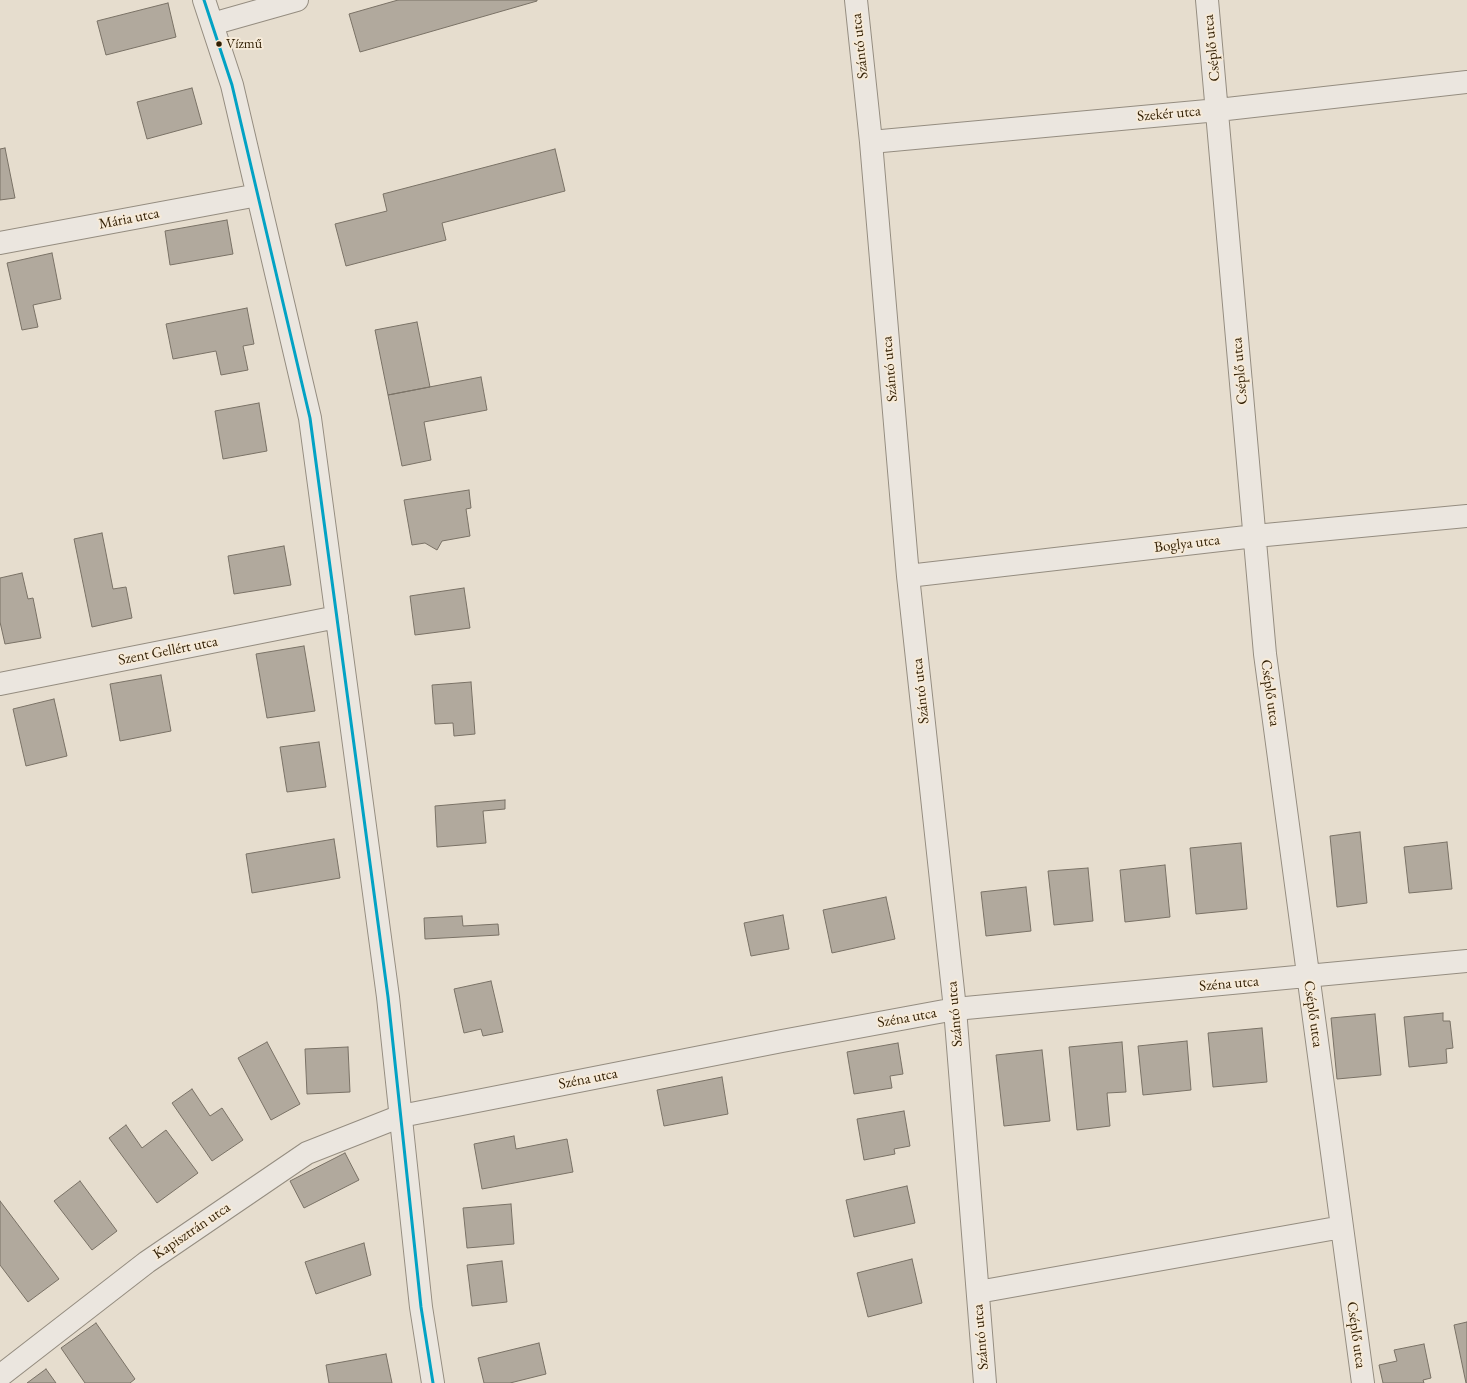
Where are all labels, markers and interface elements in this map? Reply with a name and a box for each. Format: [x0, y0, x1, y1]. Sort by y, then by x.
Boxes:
street label: Szántó utca [848, 12, 872, 80]
street label: Cséplő utca [1200, 14, 1224, 82]
place label: Vízmű [226, 36, 262, 52]
marker: Vízmű [214, 39, 224, 49]
street label: Szekér utca [1136, 102, 1202, 126]
street label: Mária utca [97, 204, 161, 234]
street label: Szántó utca [878, 335, 902, 403]
street label: Cséplő utca [1228, 337, 1252, 405]
street label: Boglya utca [1153, 531, 1221, 557]
street label: Szent Gellért utca [117, 633, 219, 669]
street label: Szántó utca [909, 657, 933, 725]
street label: Cséplő utca [1256, 658, 1284, 728]
street label: Széna utca [1198, 972, 1260, 996]
street label: Cséplő utca [1299, 979, 1327, 1049]
street label: Szántó utca [943, 980, 967, 1048]
street label: Széna utca [876, 1004, 938, 1032]
street label: Széna utca [557, 1064, 619, 1094]
street label: Kapisztrán utca [150, 1199, 234, 1263]
street label: Cséplő utca [1342, 1300, 1370, 1370]
street label: Szántó utca [969, 1303, 993, 1371]

